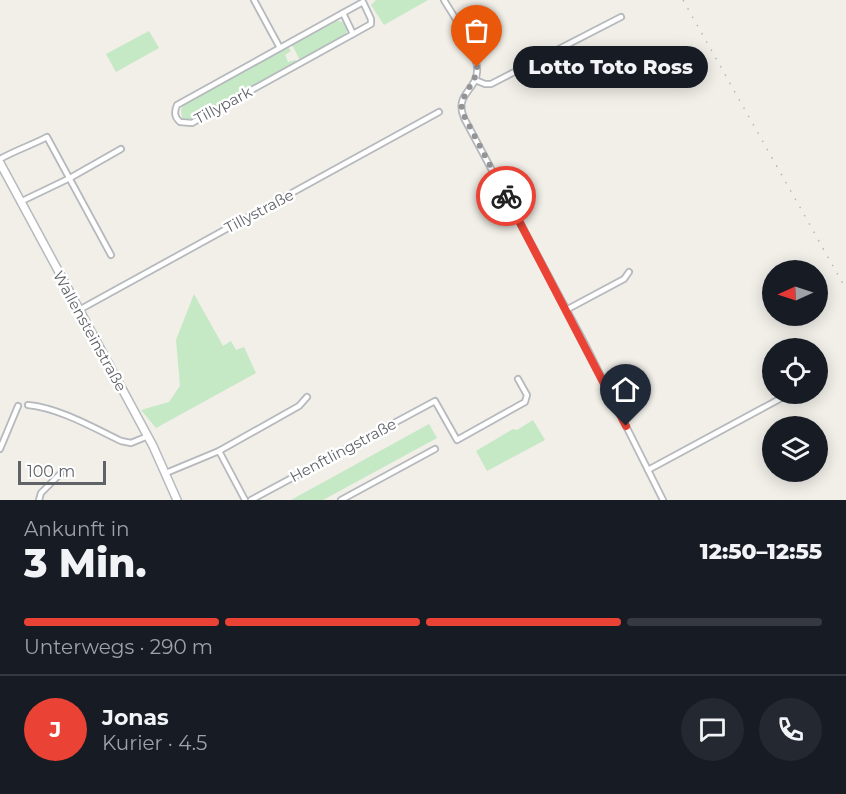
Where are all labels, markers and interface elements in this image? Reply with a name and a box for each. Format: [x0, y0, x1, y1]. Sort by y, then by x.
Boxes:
pin [451, 5, 502, 67]
icon: bag [460, 14, 493, 47]
callout: Lotto Toto Ross [513, 46, 708, 88]
text: Lotto Toto Ross [528, 55, 693, 79]
street label: Tillypark [191, 82, 255, 128]
courier [476, 166, 536, 226]
icon: bike [490, 180, 523, 213]
street label: Tillystraße [221, 185, 297, 237]
north arrow [762, 260, 828, 326]
map controls [762, 260, 828, 482]
street label: Wallensteinstraße [49, 267, 131, 395]
button: locate [762, 338, 828, 404]
pin [600, 364, 651, 426]
icon: home [609, 373, 642, 406]
street label: Henftlingstraße [287, 414, 399, 486]
button: layers [762, 416, 828, 482]
scale bar [18, 458, 106, 486]
text: 100 m [27, 462, 75, 481]
text: Ankunft in [24, 517, 130, 541]
text: 12:50–12:55 [700, 538, 822, 565]
text: 3 Min. [24, 539, 146, 587]
text: Unterwegs · 290 m [24, 635, 213, 659]
button: chat [681, 698, 744, 761]
button: phone [759, 698, 822, 761]
text: Jonas [102, 704, 169, 731]
text: J [50, 716, 61, 743]
text: Kurier · 4.5 [102, 731, 207, 755]

